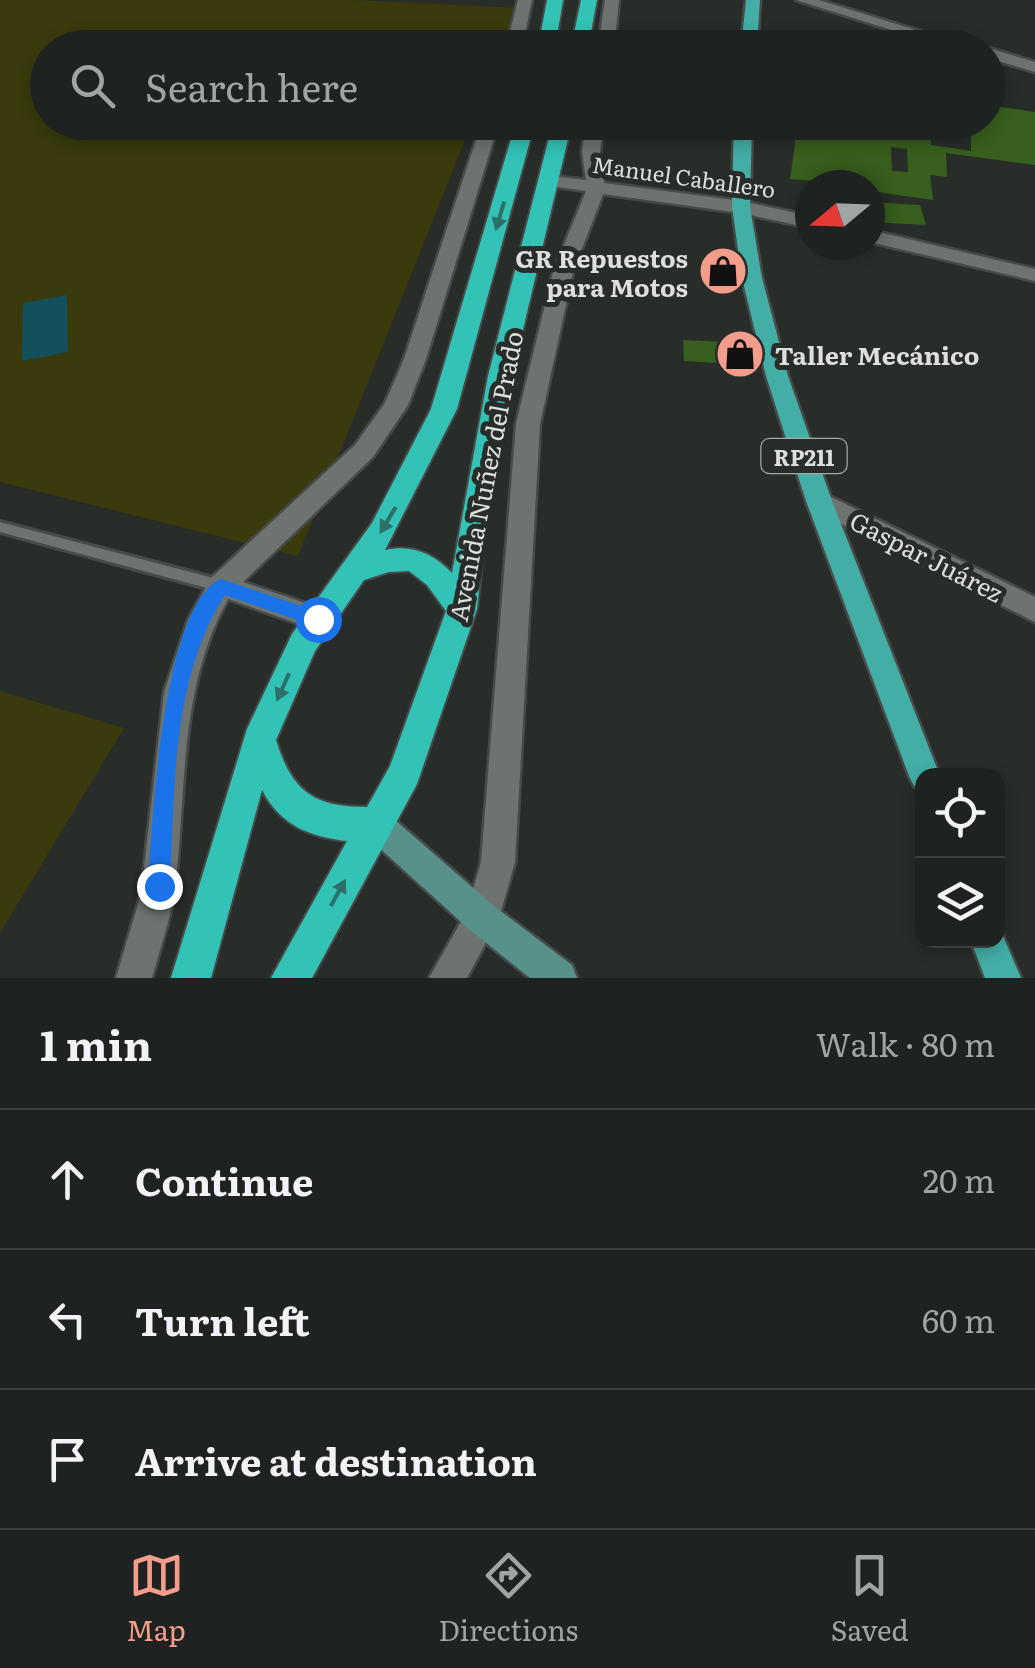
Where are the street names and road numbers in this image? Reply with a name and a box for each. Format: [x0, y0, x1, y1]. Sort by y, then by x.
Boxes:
street label: Manuel Caballero [590, 147, 778, 205]
street label: Avenida Nuñez del Prado [439, 328, 531, 624]
road number: RP211 [762, 439, 846, 473]
street label: Gaspar Juárez [844, 501, 1010, 611]

